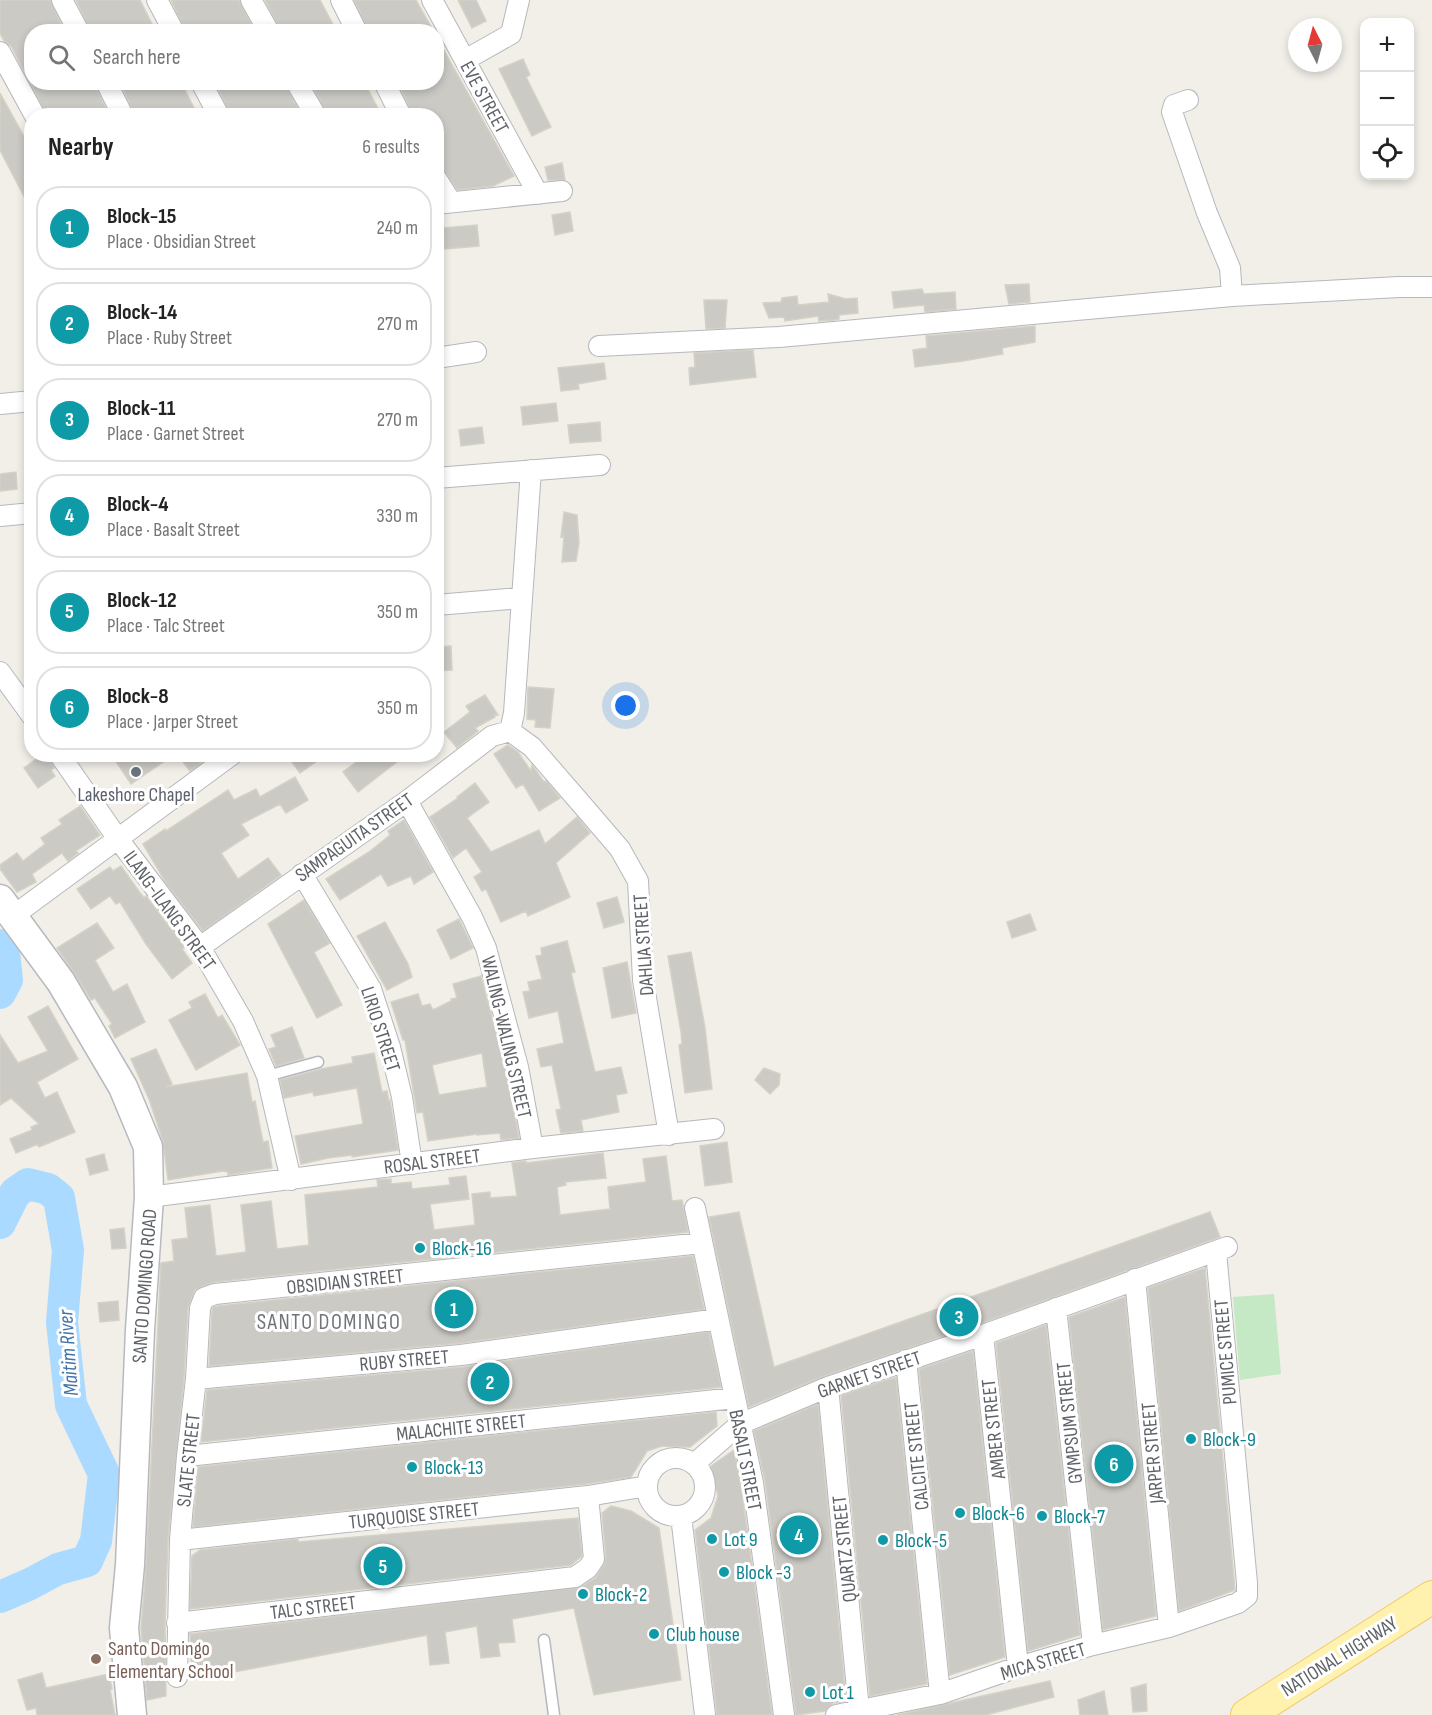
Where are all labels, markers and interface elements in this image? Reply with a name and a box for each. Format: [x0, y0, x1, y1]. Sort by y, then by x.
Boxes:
north arrow [1288, 18, 1342, 72]
map controls [1360, 18, 1414, 180]
button: + [1360, 18, 1414, 72]
search box [24, 24, 444, 90]
icon: search [45, 41, 78, 74]
text: Search here [93, 44, 180, 71]
street label: EVE STREET [454, 57, 514, 138]
button: − [1360, 72, 1414, 126]
button: locate [1360, 126, 1414, 180]
text: Nearby [48, 132, 114, 163]
text: 6 results [362, 135, 420, 159]
text: Block-15 [107, 203, 176, 230]
text: 1 [66, 216, 73, 240]
text: 240 m [377, 216, 418, 240]
text: Place · Obsidian Street [107, 230, 256, 254]
text: Block-14 [107, 299, 177, 326]
text: 2 [65, 312, 74, 336]
text: 270 m [377, 312, 418, 336]
text: Place · Ruby Street [107, 326, 232, 350]
text: Block-11 [107, 395, 175, 422]
text: 3 [65, 408, 74, 432]
text: 270 m [377, 408, 418, 432]
text: Place · Garnet Street [107, 422, 245, 446]
text: Block-4 [107, 491, 168, 518]
text: 4 [65, 504, 74, 528]
text: 330 m [376, 504, 418, 528]
text: Place · Basalt Street [107, 518, 240, 542]
text: Block-12 [107, 587, 177, 614]
text: 5 [65, 600, 74, 624]
text: 350 m [377, 600, 418, 624]
text: Place · Talc Street [107, 614, 225, 638]
text: Block-8 [107, 683, 169, 710]
your location [611, 691, 640, 720]
text: 6 [65, 696, 74, 720]
text: 350 m [377, 696, 418, 720]
text: Place · Jarper Street [107, 710, 238, 734]
marker: Lakeshore Chapel [129, 765, 143, 779]
place label: Lakeshore Chapel [77, 783, 195, 807]
street label: SAMPAGUITA STREET [291, 788, 418, 887]
street label: ILANG-ILANG STREET [118, 846, 221, 975]
street label: DAHLIA STREET [628, 893, 660, 997]
street label: WALING-WALING STREET [476, 954, 536, 1121]
street label: LIRIO STREET [355, 984, 405, 1075]
street label: ROSAL STREET [383, 1144, 482, 1180]
street label: SANTO DOMINGO ROAD [128, 1208, 162, 1364]
place label: Block-16 [432, 1237, 492, 1261]
marker: Block-16 [413, 1241, 427, 1255]
street label: OBSIDIAN STREET [285, 1264, 405, 1300]
pin: 1 [434, 1286, 474, 1332]
pin: 3 [940, 1294, 978, 1340]
street label: PUMICE STREET [1209, 1298, 1243, 1406]
water label: Maitim River [53, 1308, 84, 1397]
district label: SANTO DOMINGO [257, 1309, 401, 1336]
street label: RUBY STREET [358, 1345, 450, 1377]
street label: GARNET STREET [814, 1346, 924, 1404]
pin: 2 [470, 1360, 510, 1404]
street label: GYMPSUM STREET [1052, 1361, 1088, 1485]
street label: AMBER STREET [977, 1378, 1011, 1481]
street label: CALCITE STREET [899, 1400, 935, 1511]
street label: JARPER STREET [1137, 1401, 1169, 1505]
street label: BASALT STREET [723, 1408, 767, 1513]
street label: MALACHITE STREET [395, 1409, 527, 1447]
street label: SLATE STREET [172, 1412, 206, 1508]
place label: Block-9 [1203, 1428, 1256, 1452]
marker: Block-9 [1184, 1432, 1198, 1446]
pin: 6 [1094, 1442, 1134, 1486]
place label: Block-13 [424, 1456, 483, 1480]
marker: Block-13 [405, 1460, 419, 1474]
street label: QUARTZ STREET [827, 1494, 863, 1603]
street label: TURQUOISE STREET [348, 1497, 481, 1535]
place label: Block-6 [972, 1502, 1025, 1526]
place label: Block-7 [1054, 1505, 1105, 1529]
marker: Block-6 [953, 1506, 967, 1520]
marker: Block-7 [1035, 1509, 1049, 1523]
pin: 4 [780, 1512, 818, 1558]
place label: Lot 9 [724, 1528, 758, 1552]
place label: Block-5 [895, 1529, 947, 1553]
marker: Lot 9 [705, 1532, 719, 1546]
marker: Block-5 [876, 1533, 890, 1547]
pin: 5 [364, 1544, 403, 1588]
place label: Block -3 [736, 1561, 791, 1585]
marker: Block -3 [717, 1565, 731, 1579]
place label: Block-2 [595, 1583, 647, 1607]
marker: Block-2 [576, 1587, 590, 1601]
street label: TALC STREET [269, 1591, 357, 1625]
street label: NATIONAL HIGHWAY [1277, 1611, 1403, 1702]
place label: Club house [666, 1623, 740, 1647]
marker: Club house [647, 1627, 661, 1641]
place label: Santo Domingo Elementary School [108, 1637, 234, 1684]
street label: MICA STREET [998, 1638, 1089, 1686]
marker: Santo Domingo Elementary School [89, 1652, 103, 1666]
place label: Lot 1 [822, 1681, 854, 1705]
marker: Lot 1 [803, 1685, 817, 1699]

